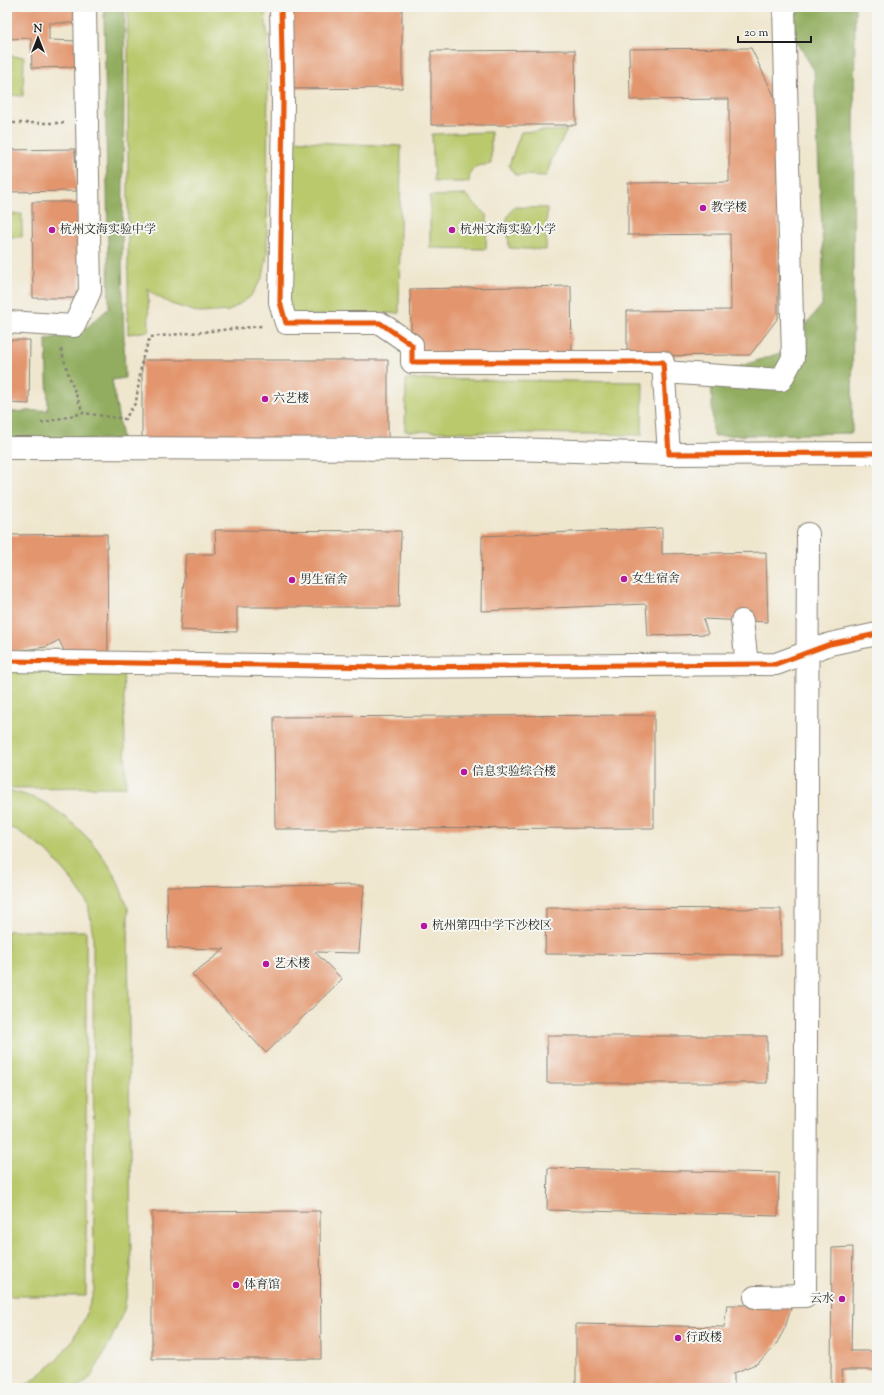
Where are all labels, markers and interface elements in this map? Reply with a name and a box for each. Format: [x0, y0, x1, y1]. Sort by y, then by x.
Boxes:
north arrow [18, 18, 58, 58]
scale bar [738, 18, 811, 44]
text: N [33, 21, 43, 37]
text: 20 m [744, 24, 769, 42]
place label: 教学楼 [711, 199, 747, 217]
marker: 教学楼 [698, 203, 708, 213]
place label: 杭州文海实验中学 [60, 221, 156, 239]
place label: 杭州文海实验小学 [460, 221, 556, 239]
marker: 杭州文海实验中学 [47, 225, 57, 235]
marker: 杭州文海实验小学 [447, 225, 457, 235]
place label: 六艺楼 [273, 390, 309, 408]
marker: 六艺楼 [260, 394, 270, 404]
place label: 女生宿舍 [632, 570, 680, 588]
place label: 男生宿舍 [300, 571, 348, 589]
marker: 女生宿舍 [619, 574, 629, 584]
marker: 男生宿舍 [287, 575, 297, 585]
place label: 信息实验综合楼 [472, 763, 556, 781]
marker: 信息实验综合楼 [459, 767, 469, 777]
place label: 杭州第四中学下沙校区 [432, 917, 552, 935]
marker: 杭州第四中学下沙校区 [419, 921, 429, 931]
place label: 艺术楼 [274, 955, 310, 973]
marker: 艺术楼 [261, 959, 271, 969]
place label: 体育馆 [244, 1276, 280, 1294]
marker: 体育馆 [231, 1280, 241, 1290]
place label: 云水 [810, 1290, 834, 1308]
marker: 云水 [837, 1294, 847, 1304]
place label: 行政楼 [686, 1329, 722, 1347]
marker: 行政楼 [673, 1333, 683, 1343]

